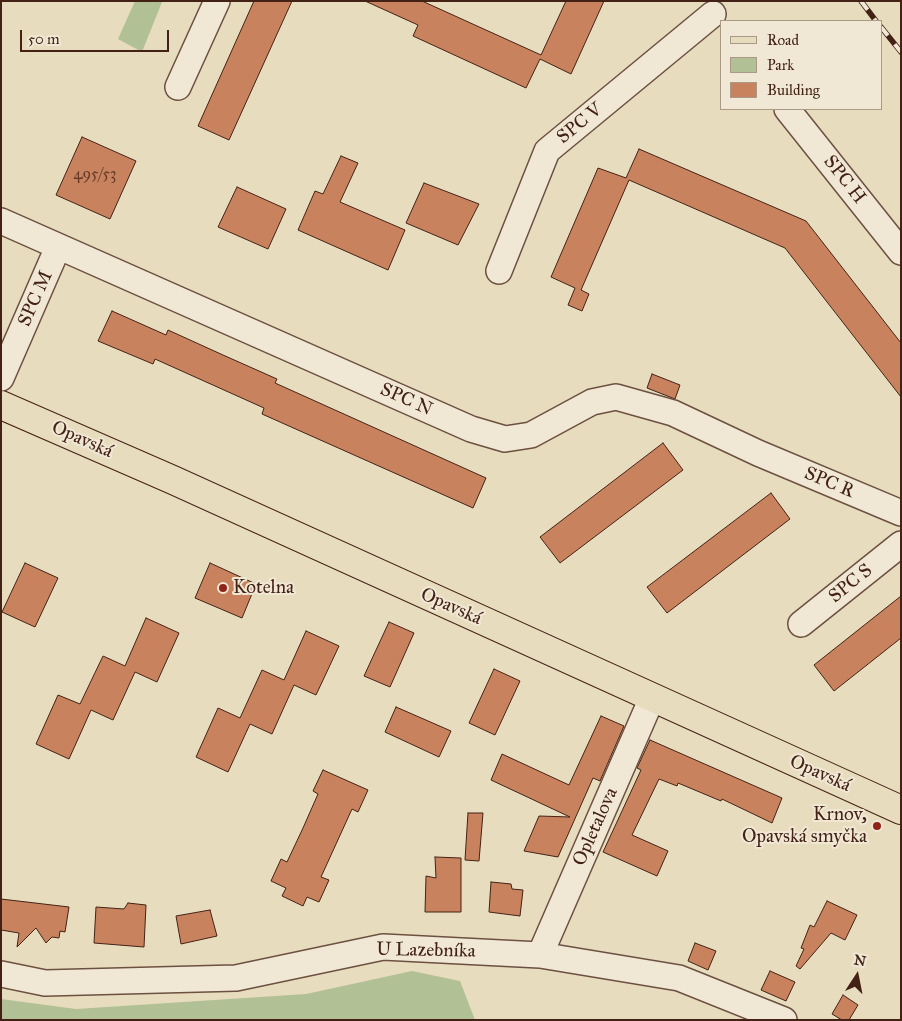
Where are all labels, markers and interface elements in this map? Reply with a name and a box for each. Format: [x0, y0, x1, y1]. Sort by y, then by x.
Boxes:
scale bar [22, 20, 171, 52]
legend [720, 20, 882, 110]
text: 50 m [28, 30, 60, 48]
text: Road [767, 31, 799, 49]
text: Park [767, 56, 794, 74]
text: Building [767, 81, 820, 99]
street label: SPC V [553, 99, 607, 149]
street label: SPC H [818, 151, 870, 209]
house number: 495/53 [74, 165, 116, 185]
street label: SPC M [14, 268, 58, 330]
street label: SPC N [376, 378, 436, 422]
street label: Opavská [48, 416, 116, 464]
street label: SPC R [801, 462, 857, 504]
street label: SPC S [824, 559, 878, 609]
place label: Kotelna [233, 577, 294, 599]
marker: Kotelna [217, 582, 229, 594]
street label: Opavská [417, 583, 485, 631]
street label: Opavská [786, 750, 854, 798]
street label: Opletalova [569, 784, 623, 870]
place label: Krnov, Opavská smyčka [742, 804, 867, 848]
marker: Krnov, Opavská smyčka [871, 820, 883, 832]
street label: U Lazebníka [376, 939, 476, 963]
north arrow [832, 951, 882, 1001]
text: N [853, 951, 867, 970]

